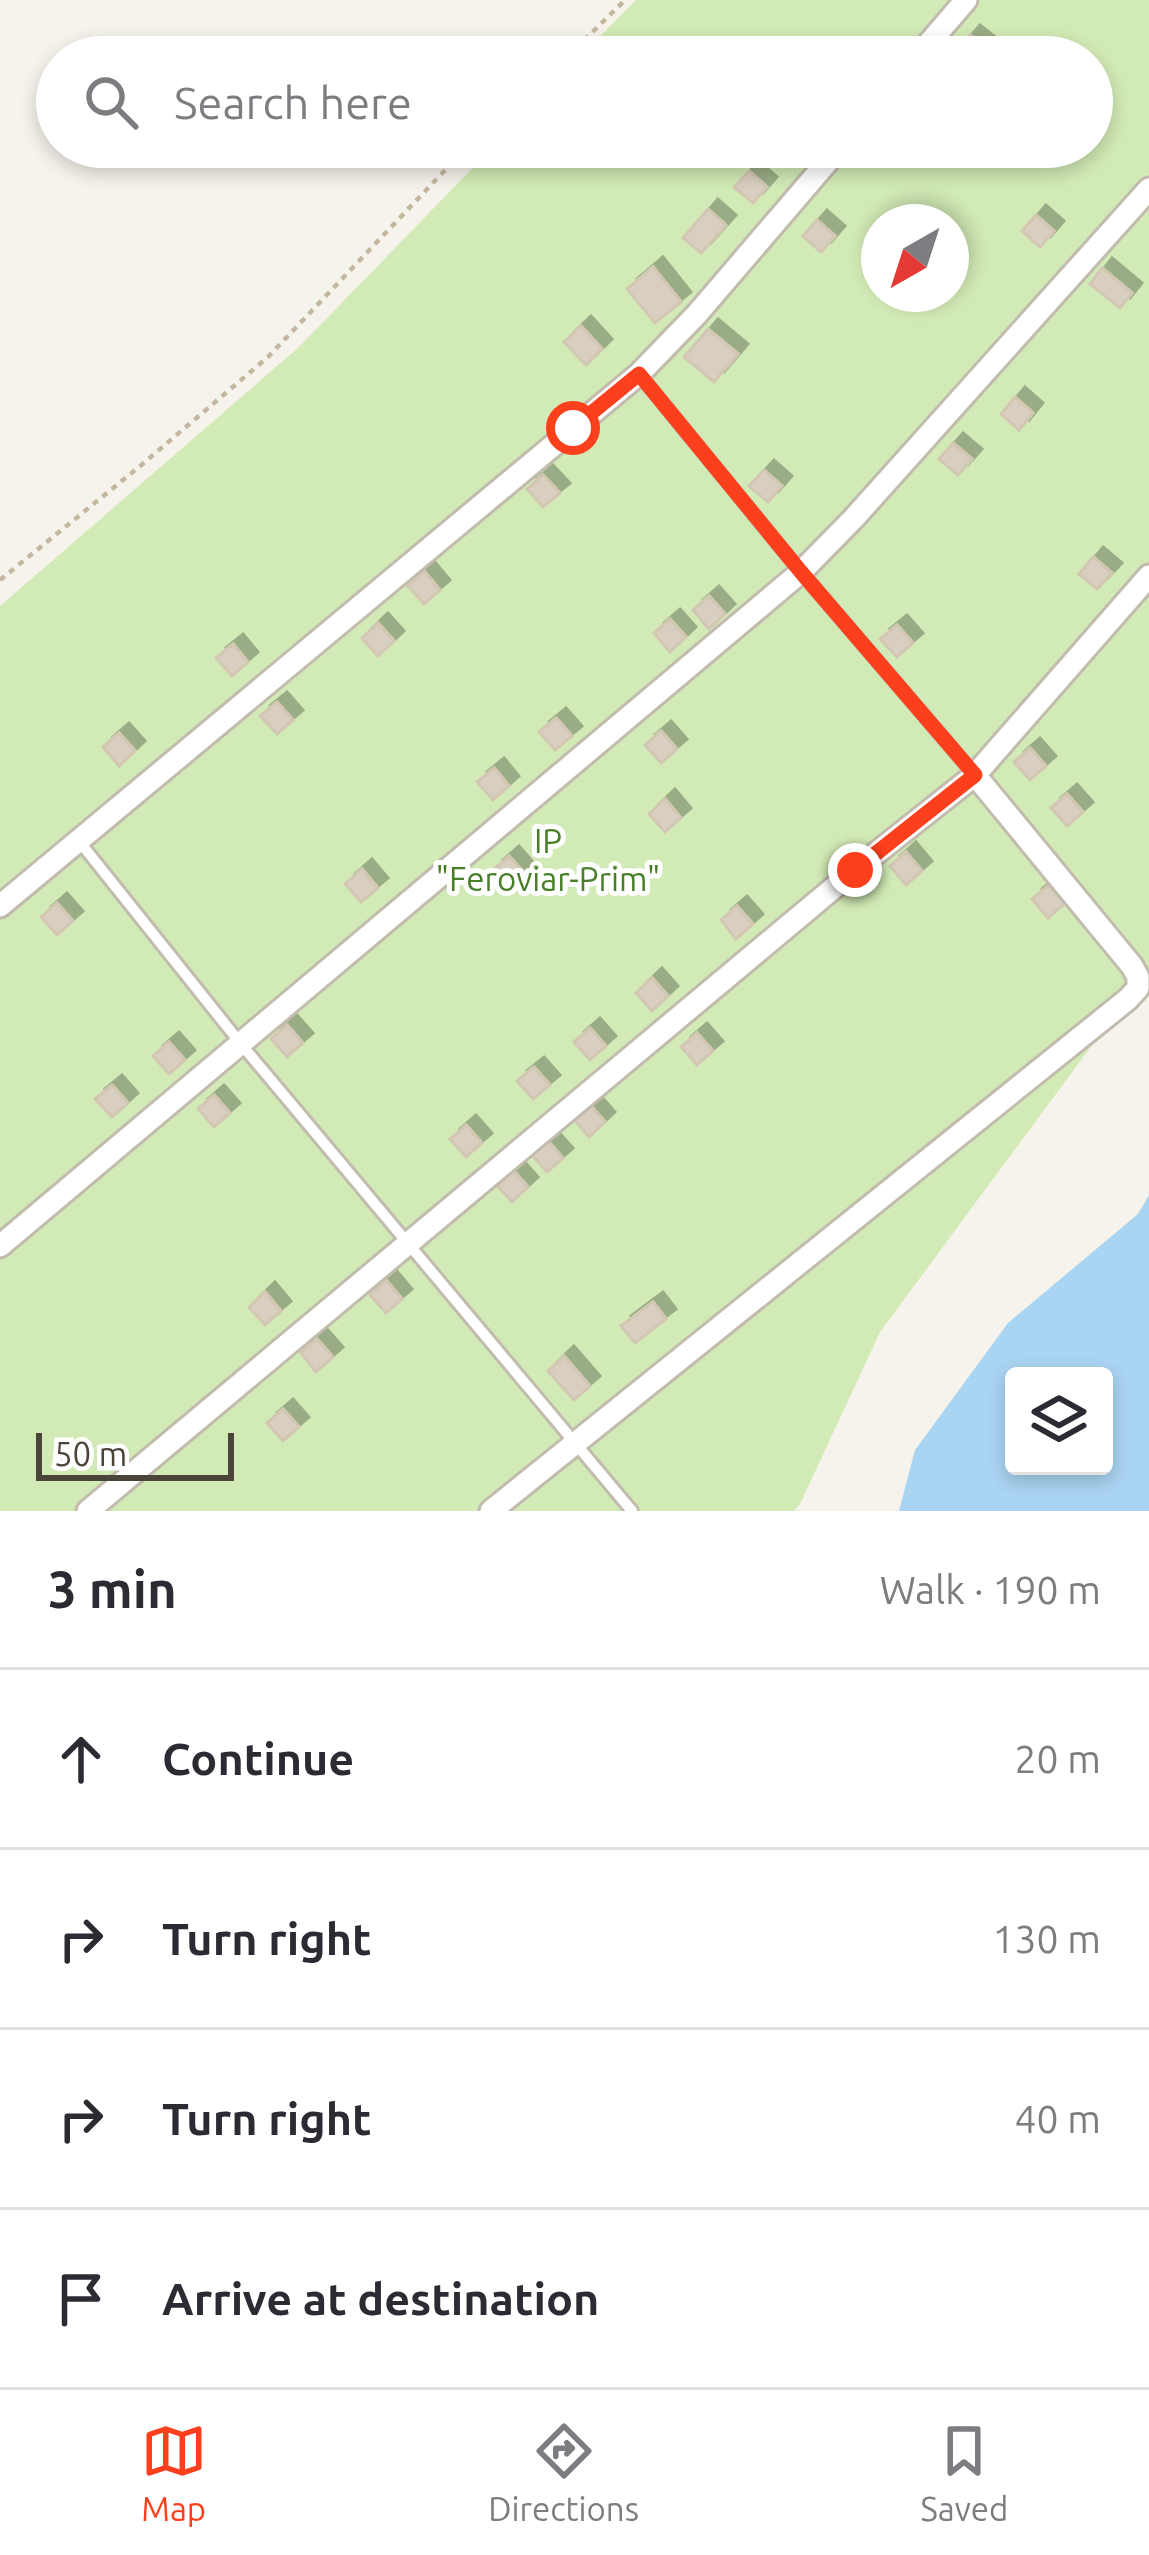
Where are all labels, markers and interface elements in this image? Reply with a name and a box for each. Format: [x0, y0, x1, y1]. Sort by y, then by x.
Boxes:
search box [36, 36, 1113, 168]
icon: search [78, 69, 144, 135]
text: Search here [174, 77, 412, 128]
north arrow [861, 204, 969, 312]
route start [546, 401, 600, 455]
park label: IP "Feroviar-Prim" [436, 822, 660, 897]
route end [828, 843, 882, 897]
map controls [1005, 1367, 1113, 1475]
button: layers [1005, 1367, 1113, 1475]
scale bar [36, 1427, 234, 1480]
text: 50 m [54, 1435, 127, 1472]
text: 3 min [48, 1560, 177, 1618]
text: Walk · 190 m [880, 1568, 1101, 1611]
icon: ahead [48, 1726, 114, 1792]
text: Continue [162, 1733, 354, 1784]
text: 20 m [1014, 1737, 1101, 1780]
icon: right [48, 1906, 114, 1972]
text: Turn right [162, 1913, 371, 1964]
text: 130 m [992, 1917, 1101, 1960]
icon: right [48, 2086, 114, 2152]
text: Turn right [162, 2093, 371, 2144]
text: 40 m [1014, 2097, 1101, 2140]
icon: arrive [48, 2266, 114, 2332]
text: Arrive at destination [162, 2273, 599, 2324]
tab: Map [141, 2418, 207, 2527]
tab: Directions [488, 2418, 639, 2527]
tab: Saved [920, 2418, 1008, 2527]

